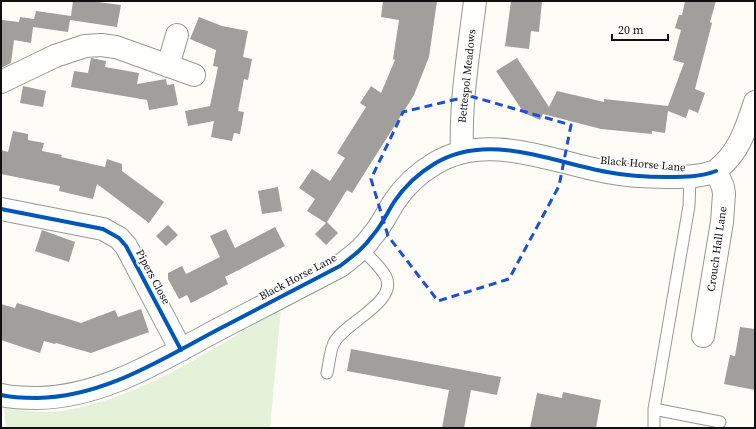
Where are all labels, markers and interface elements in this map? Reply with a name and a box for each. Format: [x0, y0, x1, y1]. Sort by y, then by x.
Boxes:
scale bar [612, 16, 668, 42]
text: 20 m [618, 22, 644, 38]
street label: Bettespol Meadows [455, 28, 479, 124]
street label: Black Horse Lane [600, 153, 687, 175]
street label: Crouch Hall Lane [704, 205, 730, 292]
street label: Pipers Close [132, 247, 174, 307]
street label: Black Horse Lane [257, 250, 340, 304]

